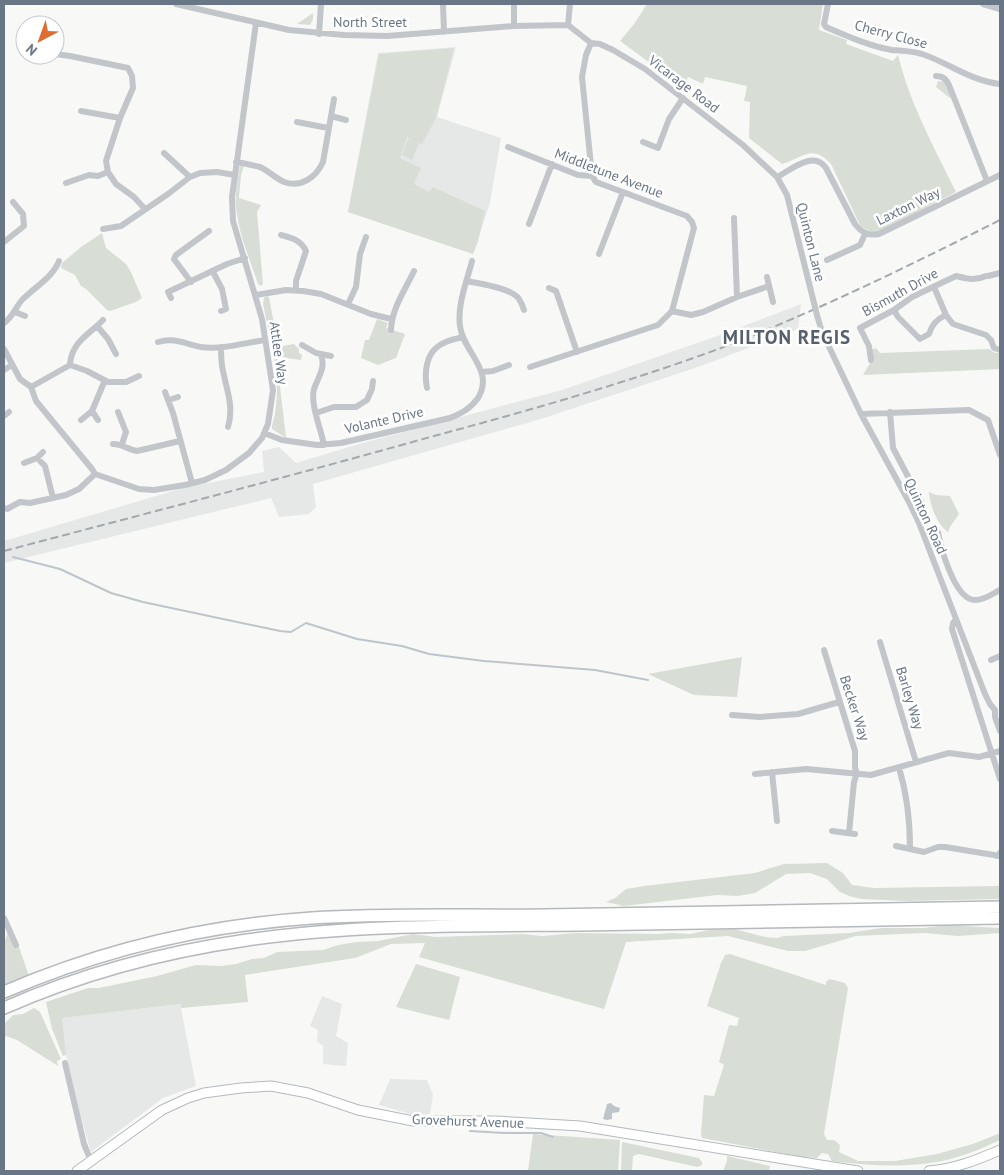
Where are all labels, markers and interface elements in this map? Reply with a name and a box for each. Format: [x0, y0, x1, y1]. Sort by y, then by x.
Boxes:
street label: North Street [333, 13, 407, 31]
north arrow [15, 15, 65, 65]
street label: Cherry Close [853, 16, 929, 52]
text: N [22, 40, 41, 60]
street label: Vicarage Road [644, 51, 723, 117]
street label: Middletune Avenue [552, 144, 666, 202]
street label: Laxton Way [873, 183, 943, 229]
street label: Quinton Lane [793, 201, 829, 283]
street label: Bismuth Drive [859, 264, 941, 320]
street label: Attlee Way [266, 320, 292, 386]
district label: MILTON REGIS [723, 325, 851, 349]
street label: Volante Drive [342, 402, 425, 438]
street label: Quinton Road [901, 475, 951, 557]
street label: Barley Way [892, 664, 928, 732]
street label: Becker Way [836, 673, 874, 743]
street label: Grovehurst Avenue [412, 1110, 524, 1132]

